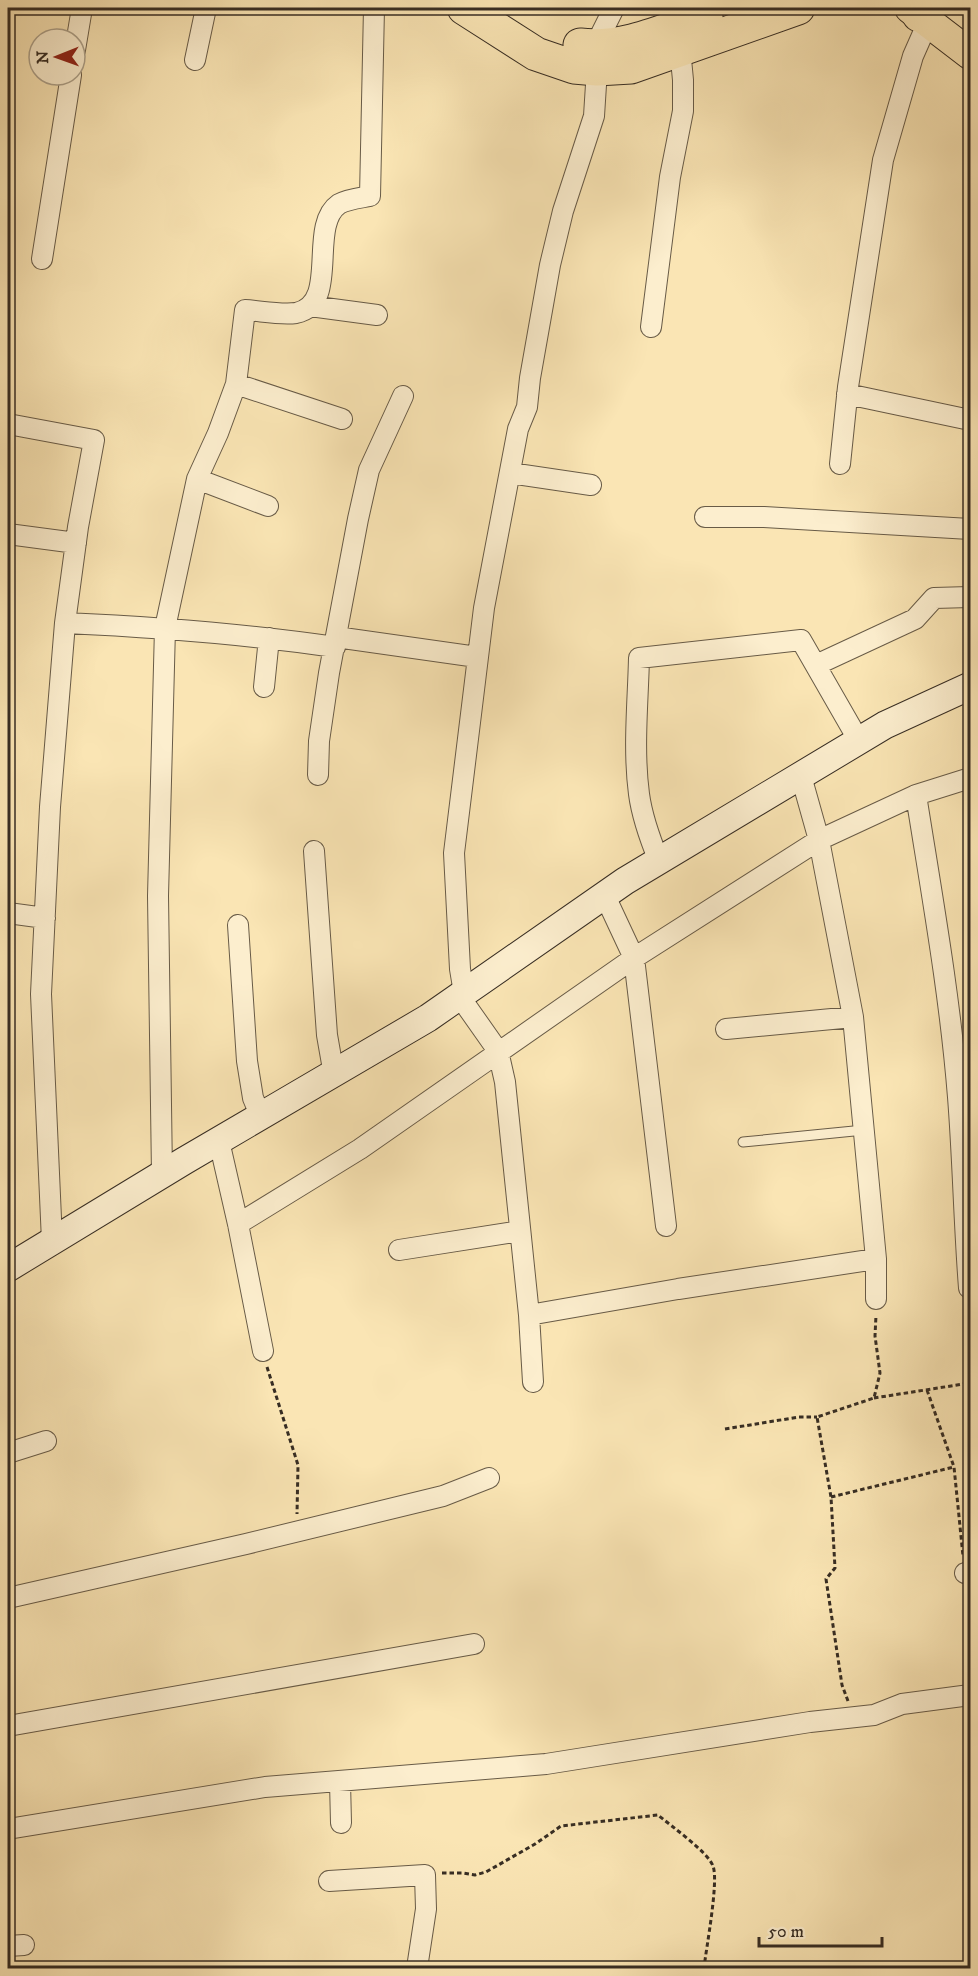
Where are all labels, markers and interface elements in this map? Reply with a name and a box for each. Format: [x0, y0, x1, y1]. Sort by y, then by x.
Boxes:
north arrow [27, 27, 87, 87]
text: N [33, 51, 53, 64]
scale bar [759, 1910, 882, 1948]
text: 50 m [768, 1921, 804, 1943]

